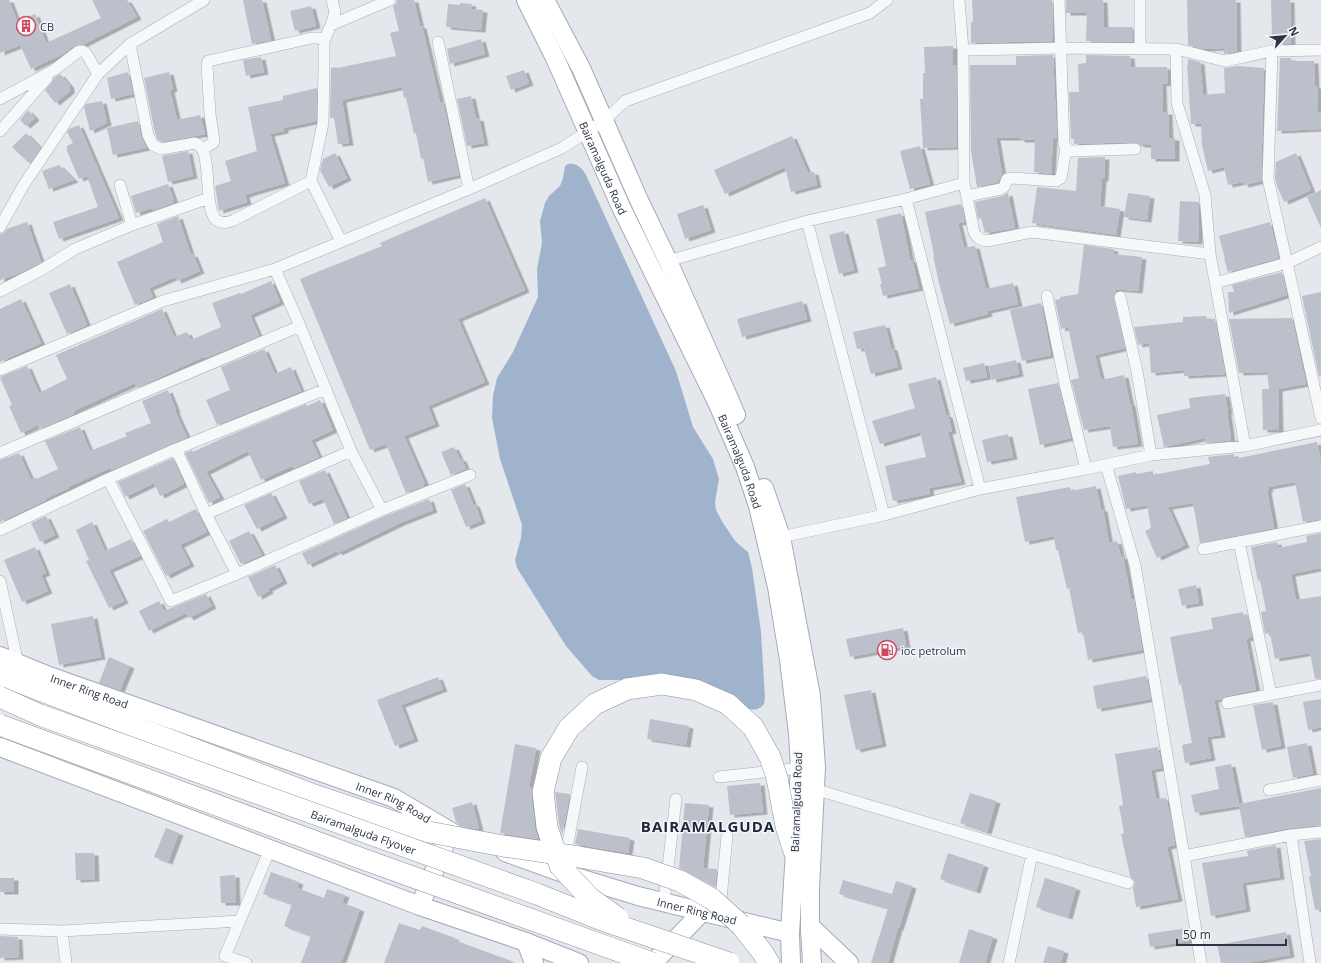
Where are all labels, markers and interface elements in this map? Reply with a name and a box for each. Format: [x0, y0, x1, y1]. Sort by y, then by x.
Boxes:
building icon: CB [15, 15, 37, 37]
north arrow [1265, 16, 1305, 56]
place label: CB [40, 19, 54, 34]
text: N [1286, 24, 1303, 39]
street label: Bairamalguda Road [576, 119, 631, 217]
street label: Bairamalguda Road [715, 412, 766, 510]
fuel station icon: ioc petrolum [876, 639, 898, 661]
place label: ioc petrolum [901, 643, 966, 658]
street label: Inner Ring Road [49, 670, 131, 711]
street label: Bairamalguda Road [787, 752, 805, 852]
street label: Inner Ring Road [354, 778, 434, 826]
street label: Bairamalguda Flyover [309, 806, 419, 858]
district label: BAIRAMALGUDA [641, 816, 775, 836]
street label: Inner Ring Road [656, 893, 739, 927]
scale bar [1177, 921, 1286, 947]
text: 50 m [1183, 926, 1211, 943]

